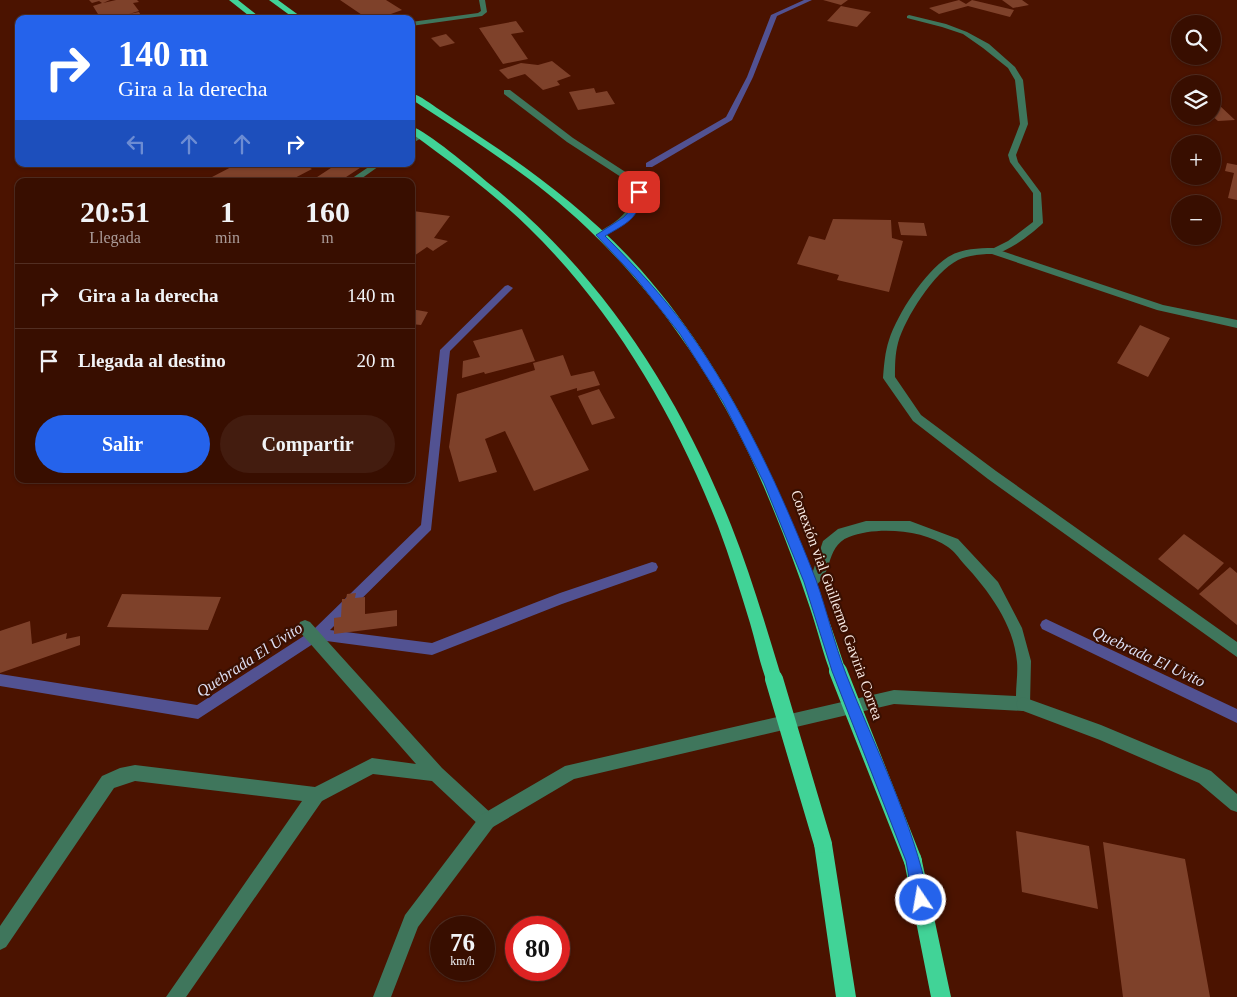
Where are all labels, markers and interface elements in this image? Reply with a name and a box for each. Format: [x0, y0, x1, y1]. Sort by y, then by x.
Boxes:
map controls [1171, 15, 1221, 245]
button: search [1171, 15, 1221, 65]
icon: right [35, 35, 100, 100]
text: 140 m [118, 35, 208, 74]
button: layers [1171, 75, 1221, 125]
text: Gira a la derecha [118, 76, 268, 101]
icon: left [122, 130, 150, 158]
icon: ahead [175, 130, 203, 158]
icon: ahead [228, 130, 256, 158]
icon: right [281, 130, 309, 158]
button: + [1171, 135, 1221, 185]
pin [618, 171, 660, 213]
icon: arrive [625, 178, 653, 206]
text: 20:51 [80, 195, 150, 228]
text: 1 [220, 195, 235, 228]
text: 160 [305, 195, 350, 228]
button: − [1171, 195, 1221, 245]
text: Llegada [89, 229, 141, 246]
text: min [215, 229, 240, 246]
text: m [321, 229, 334, 246]
icon: right [35, 282, 63, 310]
text: Gira a la derecha [78, 285, 219, 306]
text: 140 m [347, 285, 395, 306]
icon: arrive [35, 347, 63, 375]
text: Llegada al destino [78, 350, 226, 371]
text: 20 m [356, 350, 395, 371]
button: Salir [35, 415, 210, 473]
button: Compartir [220, 415, 395, 473]
street label: Conexión vial Guillermo Gaviria Correa [788, 488, 886, 722]
water label: Quebrada El Uvito [193, 619, 305, 700]
water label: Quebrada El Uvito [1090, 623, 1208, 690]
position arrow [894, 873, 946, 925]
speed limit sign: 80 [505, 916, 570, 981]
text: 76 [450, 929, 475, 956]
text: km/h [450, 954, 475, 968]

